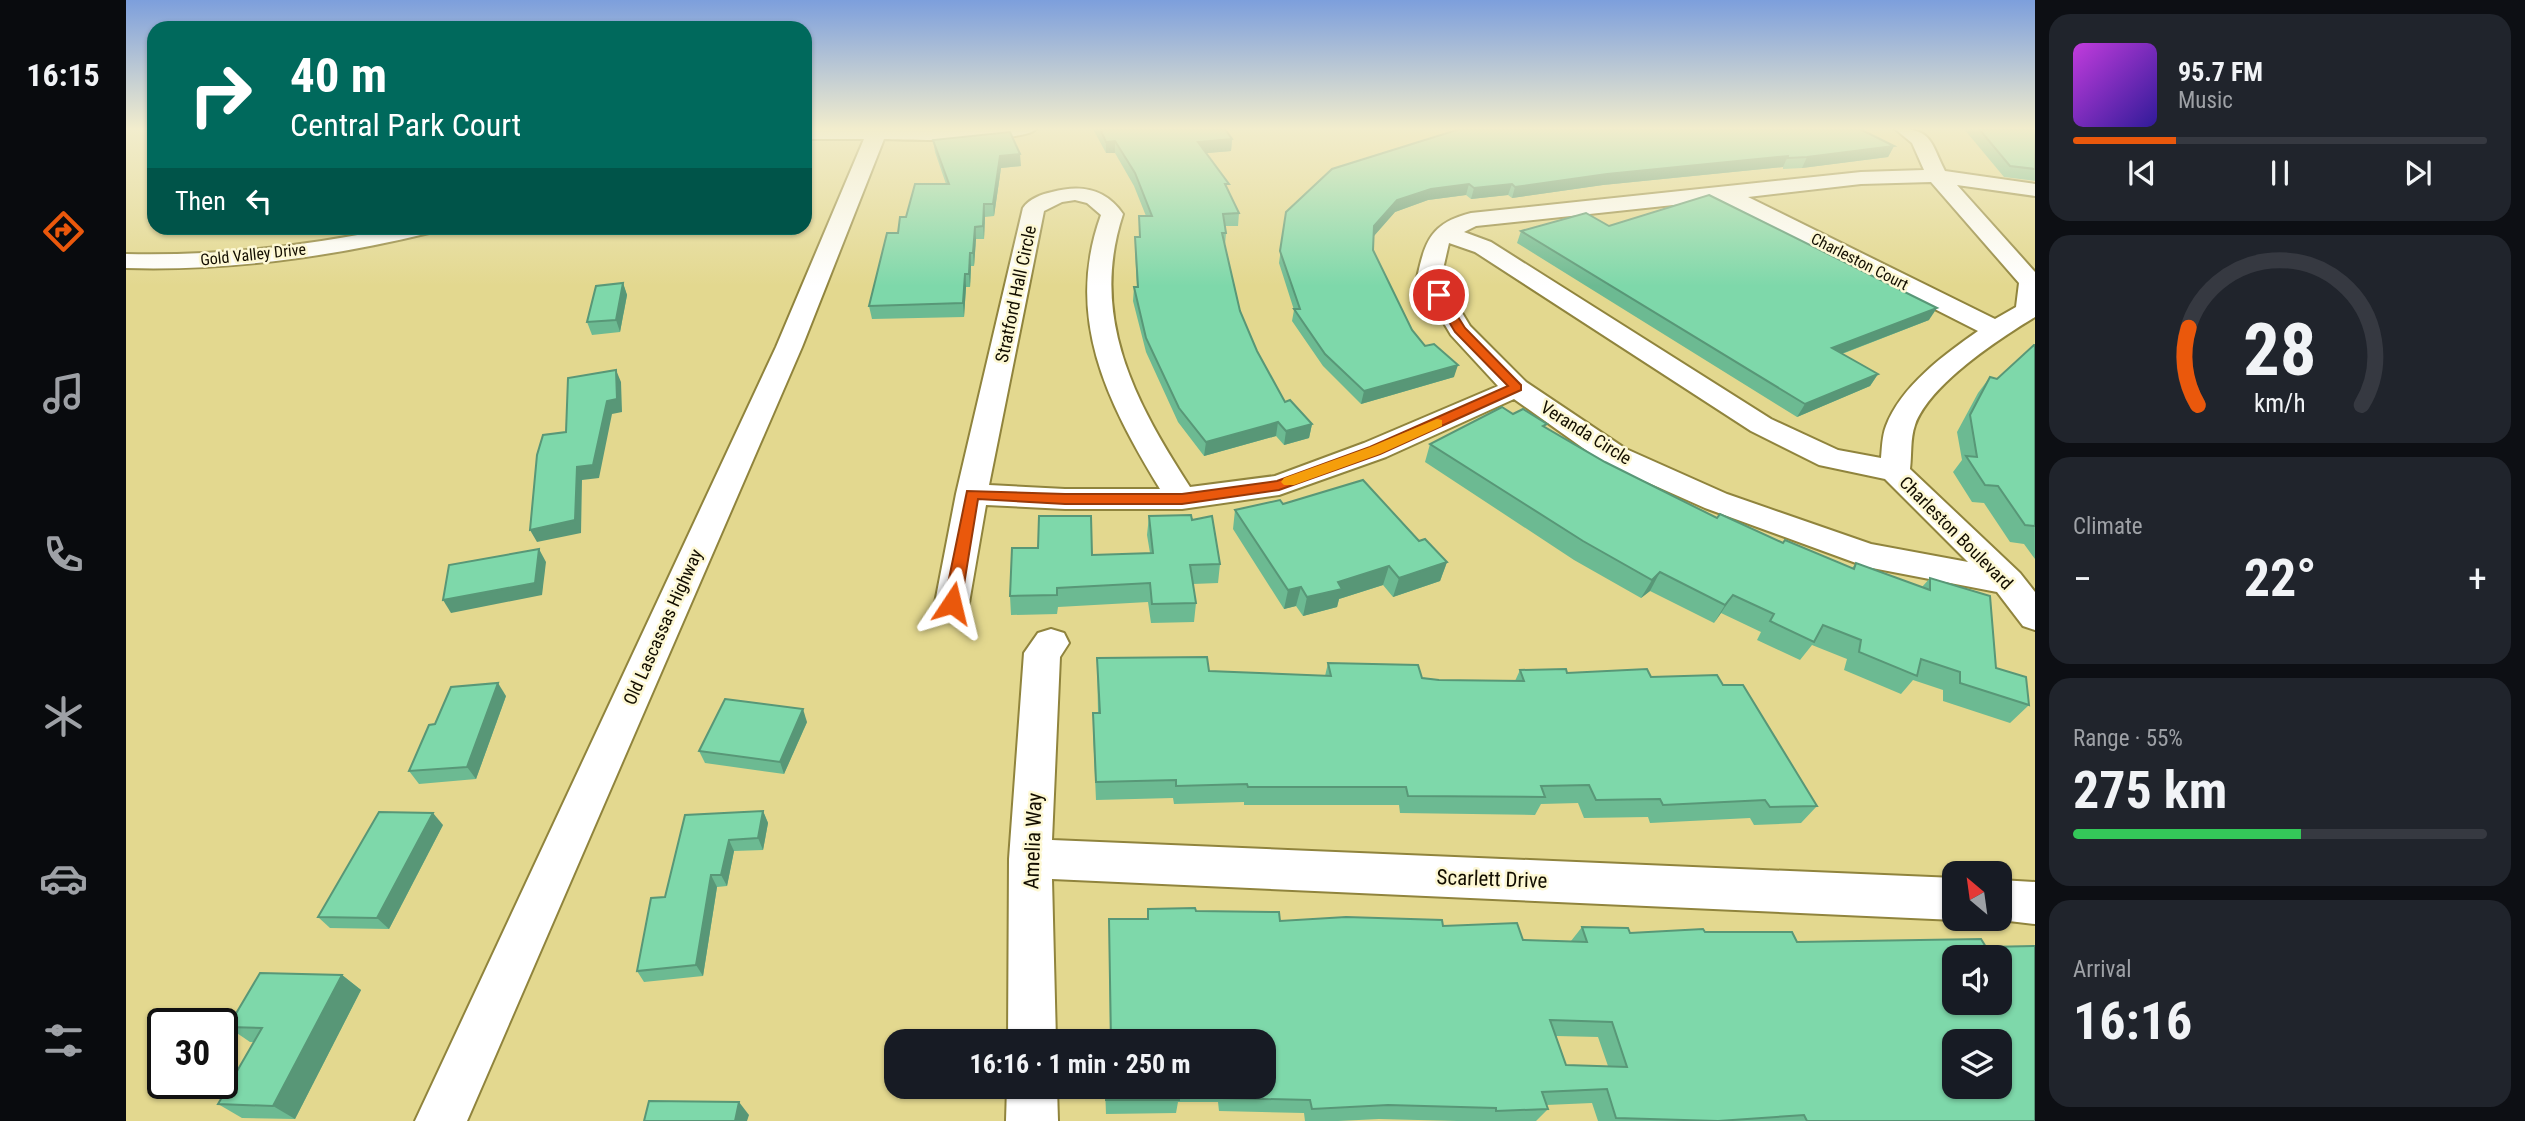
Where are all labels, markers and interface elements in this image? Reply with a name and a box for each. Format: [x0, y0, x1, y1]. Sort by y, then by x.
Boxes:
text: 40 m [290, 47, 387, 104]
icon: right [175, 49, 266, 140]
text: 16:15 [26, 56, 100, 94]
text: 95.7 FM [2178, 57, 2263, 87]
text: Music [2178, 87, 2233, 114]
text: Central Park Court [290, 106, 521, 144]
icon: previous [2123, 154, 2161, 192]
icon: pause [2261, 154, 2299, 192]
icon: next [2399, 154, 2437, 192]
icon: left [240, 182, 278, 220]
text: Then [175, 186, 226, 216]
icon: directions [39, 207, 88, 256]
street label: Stratford Hall Circle [991, 223, 1040, 364]
street label: Charleston Court [1808, 229, 1912, 294]
street label: Gold Valley Drive [199, 240, 307, 269]
pin [1409, 265, 1469, 325]
icon: arrive [1420, 276, 1458, 314]
text: 28 [2243, 308, 2317, 394]
icon: music [39, 369, 88, 418]
text: km/h [2254, 389, 2306, 418]
street label: Veranda Circle [1537, 396, 1635, 469]
street label: Charleston Boulevard [1895, 472, 2017, 594]
text: Climate [2073, 513, 2143, 540]
icon: phone [39, 530, 88, 579]
street label: Old Lascassas Highway [619, 545, 707, 708]
text: 22° [2244, 548, 2316, 609]
text: − [2073, 557, 2092, 601]
text: + [2468, 557, 2487, 601]
position arrow [915, 566, 989, 640]
icon: climate [39, 692, 88, 741]
text: Range · 55% [2073, 725, 2183, 752]
text: 275 km [2073, 760, 2227, 821]
street label: Amelia Way [1019, 792, 1047, 890]
icon: car [39, 854, 88, 903]
north arrow [1942, 861, 2012, 931]
map controls [1942, 861, 2012, 1099]
street label: Scarlett Drive [1436, 865, 1548, 893]
button: sound [1942, 945, 2012, 1015]
text: Arrival [2073, 956, 2132, 983]
text: 16:16 [2073, 991, 2192, 1052]
speed limit sign: 30 [147, 1008, 238, 1099]
icon: filters [39, 1016, 88, 1065]
button: layers [1942, 1029, 2012, 1099]
text: 16:16 · 1 min · 250 m [970, 1049, 1190, 1079]

